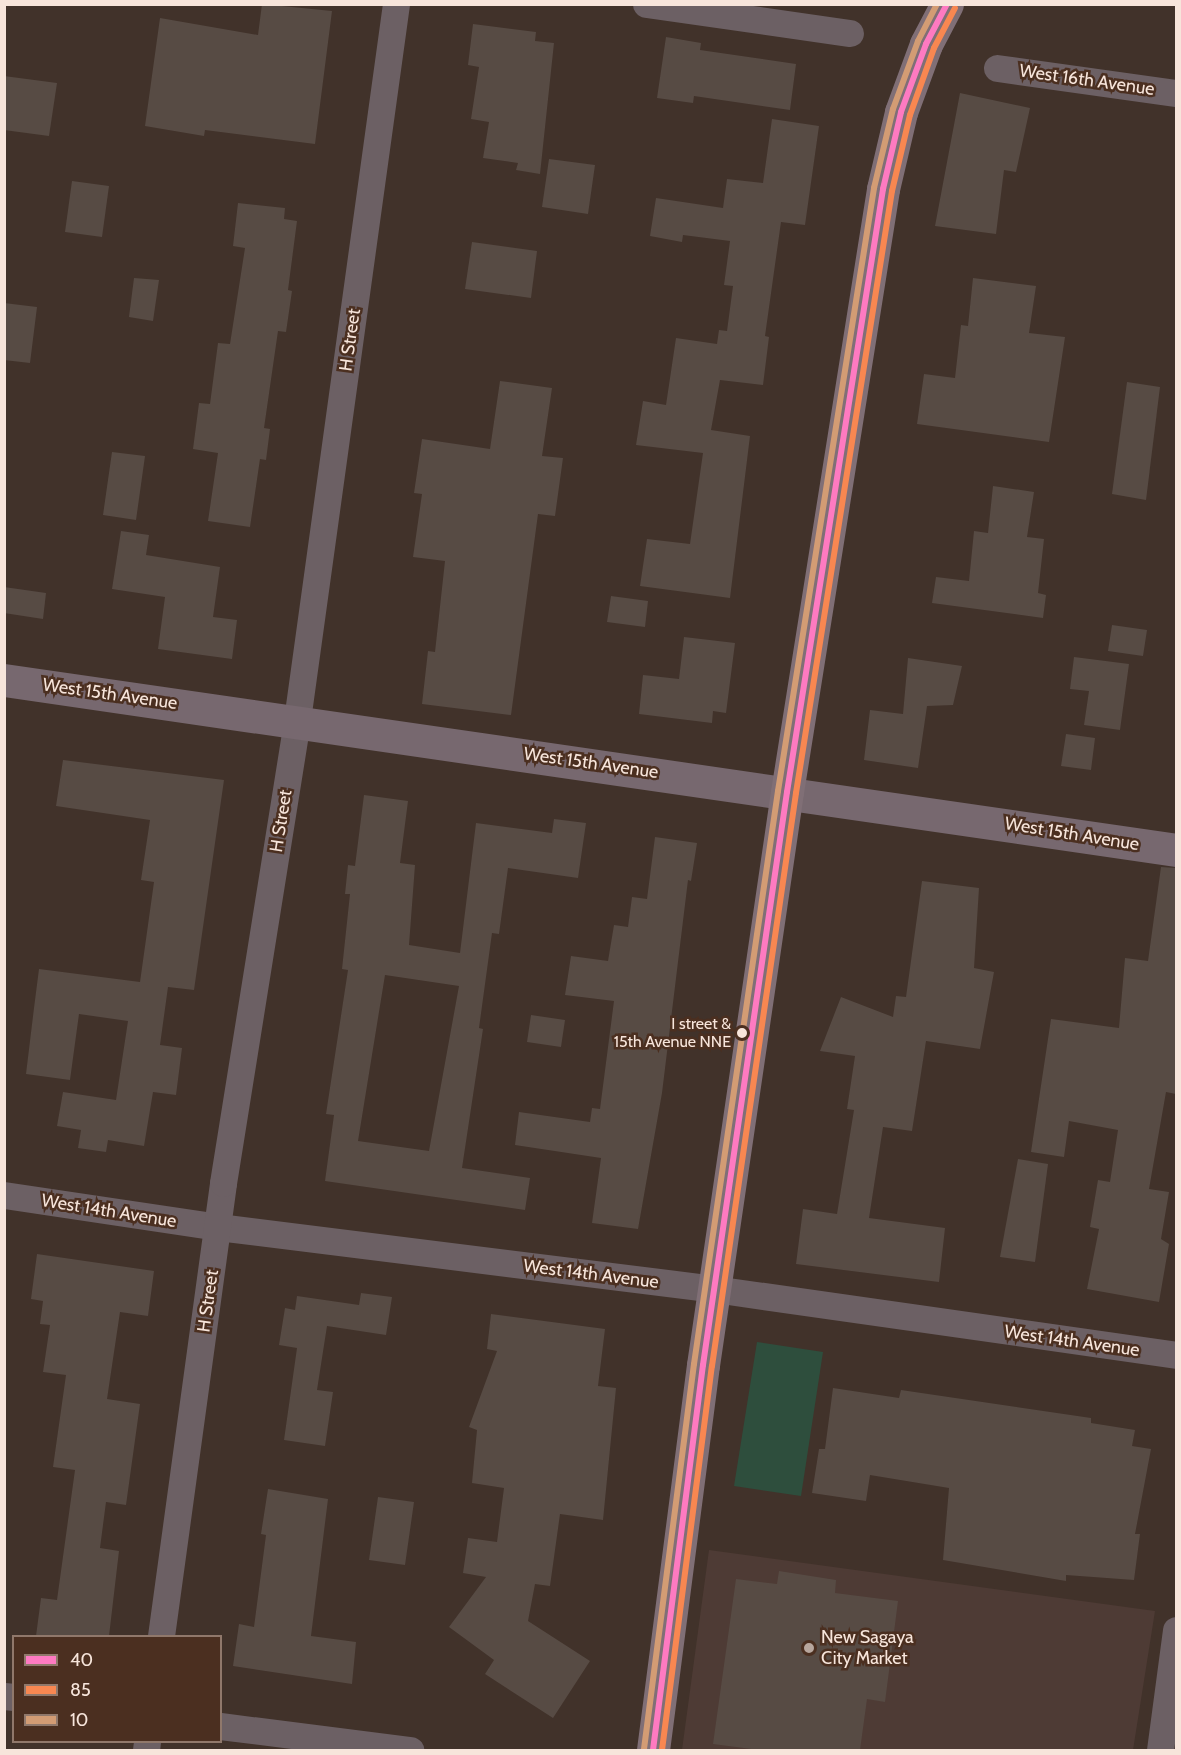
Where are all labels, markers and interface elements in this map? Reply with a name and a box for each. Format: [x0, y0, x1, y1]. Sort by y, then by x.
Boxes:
street label: West 16th Avenue [1018, 60, 1156, 100]
street label: H Street [335, 307, 365, 373]
street label: West 15th Avenue [41, 674, 179, 714]
street label: West 15th Avenue [522, 743, 660, 783]
street label: H Street [265, 788, 297, 854]
street label: West 15th Avenue [1003, 813, 1141, 855]
place label: I street & 15th Avenue NNE [614, 1014, 731, 1052]
marker: I street & 15th Avenue NNE [736, 1027, 748, 1039]
street label: West 14th Avenue [40, 1190, 178, 1232]
street label: West 14th Avenue [522, 1255, 660, 1293]
street label: H Street [193, 1268, 223, 1334]
street label: West 14th Avenue [1003, 1321, 1141, 1361]
place label: New Sagaya City Market [821, 1627, 914, 1670]
legend [12, 1635, 222, 1743]
marker: New Sagaya City Market [802, 1641, 816, 1655]
text: 40 [70, 1649, 93, 1671]
text: 85 [70, 1679, 91, 1701]
text: 10 [70, 1709, 88, 1731]

